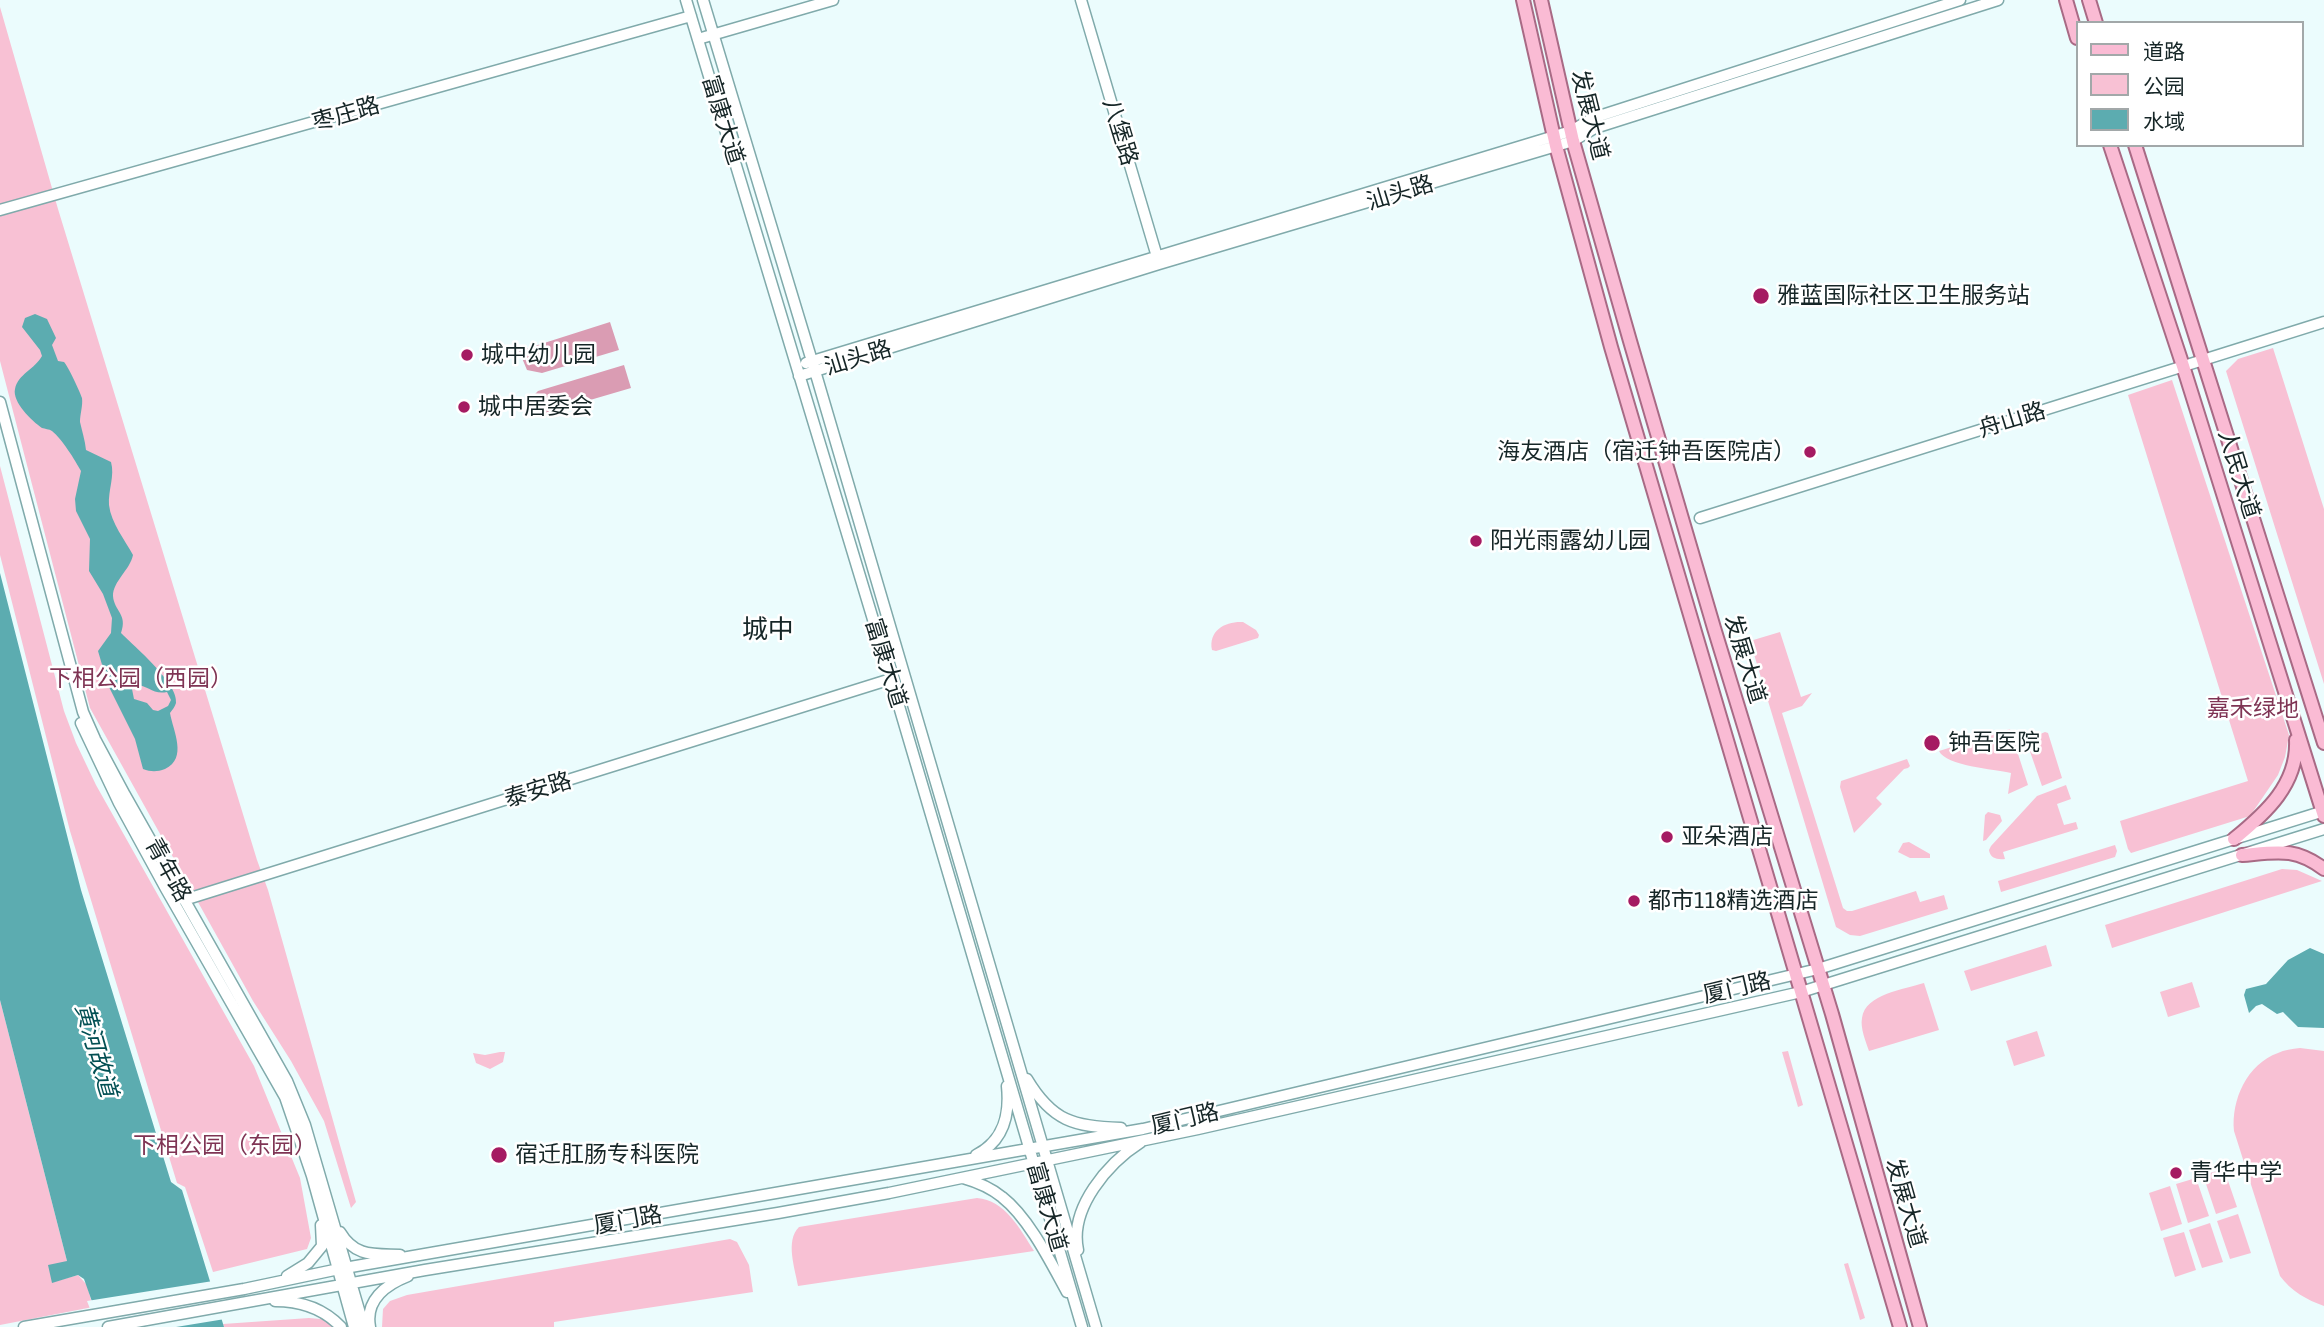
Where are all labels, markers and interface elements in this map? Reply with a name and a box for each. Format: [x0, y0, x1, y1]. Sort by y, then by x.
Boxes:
legend [2076, 21, 2303, 147]
text: 道路 [2143, 39, 2185, 63]
street label: 发展大道 [1565, 67, 1615, 163]
street label: 富康大道 [696, 72, 750, 168]
text: 公园 [2143, 74, 2185, 98]
street label: 枣庄路 [309, 91, 383, 137]
street label: 八堡路 [1097, 95, 1143, 169]
text: 水域 [2143, 109, 2185, 133]
street label: 汕头路 [1363, 170, 1437, 216]
place label: 雅蓝国际社区卫生服务站 [1777, 282, 2030, 310]
marker: 雅蓝国际社区卫生服务站 [1751, 286, 1771, 306]
street label: 汕头路 [821, 335, 895, 381]
place label: 城中幼儿园 [481, 341, 596, 369]
marker: 城中幼儿园 [459, 347, 475, 363]
place label: 城中居委会 [478, 393, 593, 421]
street label: 舟山路 [1975, 397, 2049, 443]
marker: 城中居委会 [456, 399, 472, 415]
street label: 人民大道 [2212, 426, 2266, 522]
place label: 海友酒店（宿迁钟吾医院店） [1497, 438, 1796, 466]
marker: 海友酒店（宿迁钟吾医院店） [1802, 444, 1818, 460]
place label: 阳光雨露幼儿园 [1490, 527, 1651, 555]
marker: 阳光雨露幼儿园 [1468, 533, 1484, 549]
street label: 发展大道 [1718, 611, 1772, 707]
district label: 城中 [742, 614, 794, 646]
street label: 富康大道 [859, 615, 913, 711]
park label: 下相公园（西园） [49, 665, 233, 693]
park label: 嘉禾绿地 [2207, 695, 2299, 723]
place label: 钟吾医院 [1948, 729, 2040, 757]
marker: 钟吾医院 [1922, 733, 1942, 753]
street label: 泰安路 [501, 767, 575, 813]
place label: 亚朵酒店 [1681, 823, 1773, 851]
marker: 亚朵酒店 [1659, 829, 1675, 845]
street label: 青年路 [139, 833, 197, 907]
place label: 都市118精选酒店 [1648, 887, 1818, 915]
marker: 都市118精选酒店 [1626, 893, 1642, 909]
street label: 厦门路 [1700, 967, 1774, 1009]
water label: 黄河故道 [69, 1000, 123, 1100]
street label: 厦门路 [1148, 1098, 1222, 1140]
park label: 下相公园（东园） [133, 1132, 317, 1160]
place label: 宿迁肛肠专科医院 [515, 1141, 699, 1169]
marker: 宿迁肛肠专科医院 [489, 1145, 509, 1165]
street label: 发展大道 [1880, 1155, 1932, 1251]
street label: 富康大道 [1021, 1159, 1073, 1255]
place label: 青华中学 [2190, 1159, 2282, 1187]
marker: 青华中学 [2168, 1165, 2184, 1181]
street label: 厦门路 [592, 1200, 664, 1240]

